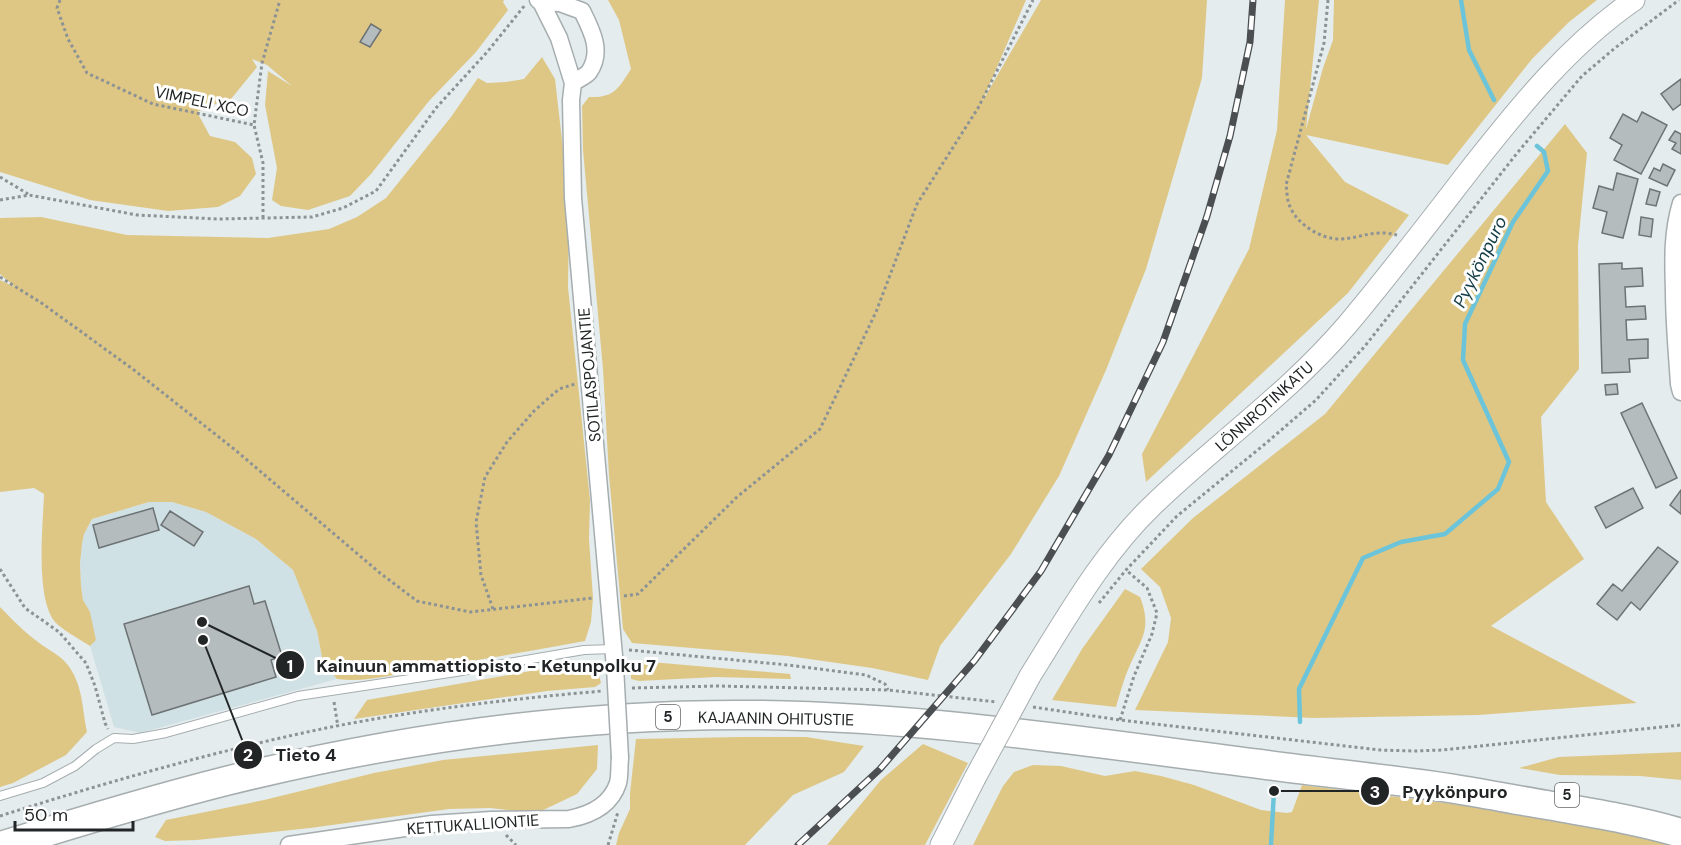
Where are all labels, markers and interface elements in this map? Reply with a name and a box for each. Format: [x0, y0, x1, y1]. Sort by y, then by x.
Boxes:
street label: VIMPELI XCO [153, 81, 251, 122]
water label: Pyykönpuro [1448, 212, 1512, 312]
street label: SOTILASPOJANTIE [573, 307, 606, 443]
street label: LÖNNROTINKATU [1211, 357, 1318, 456]
callout: Kainuun ammattiopisto - Ketunpolku 7 [275, 647, 668, 683]
text: 1 [287, 654, 293, 678]
text: Kainuun ammattiopisto - Ketunpolku 7 [316, 654, 656, 678]
road number: 5 [656, 705, 680, 729]
street label: KAJAANIN OHITUSTIE [698, 707, 854, 730]
callout: Tieto 4 [233, 737, 348, 773]
text: 2 [243, 743, 253, 767]
text: Tieto 4 [276, 743, 337, 767]
callout: Pyykönpuro [1360, 773, 1520, 809]
text: 3 [1370, 780, 1380, 804]
text: Pyykönpuro [1402, 780, 1508, 804]
road number: 5 [1555, 783, 1579, 807]
scale bar [15, 794, 134, 832]
text: 50 m [24, 803, 68, 827]
street label: KETTUKALLIONTIE [406, 809, 540, 840]

